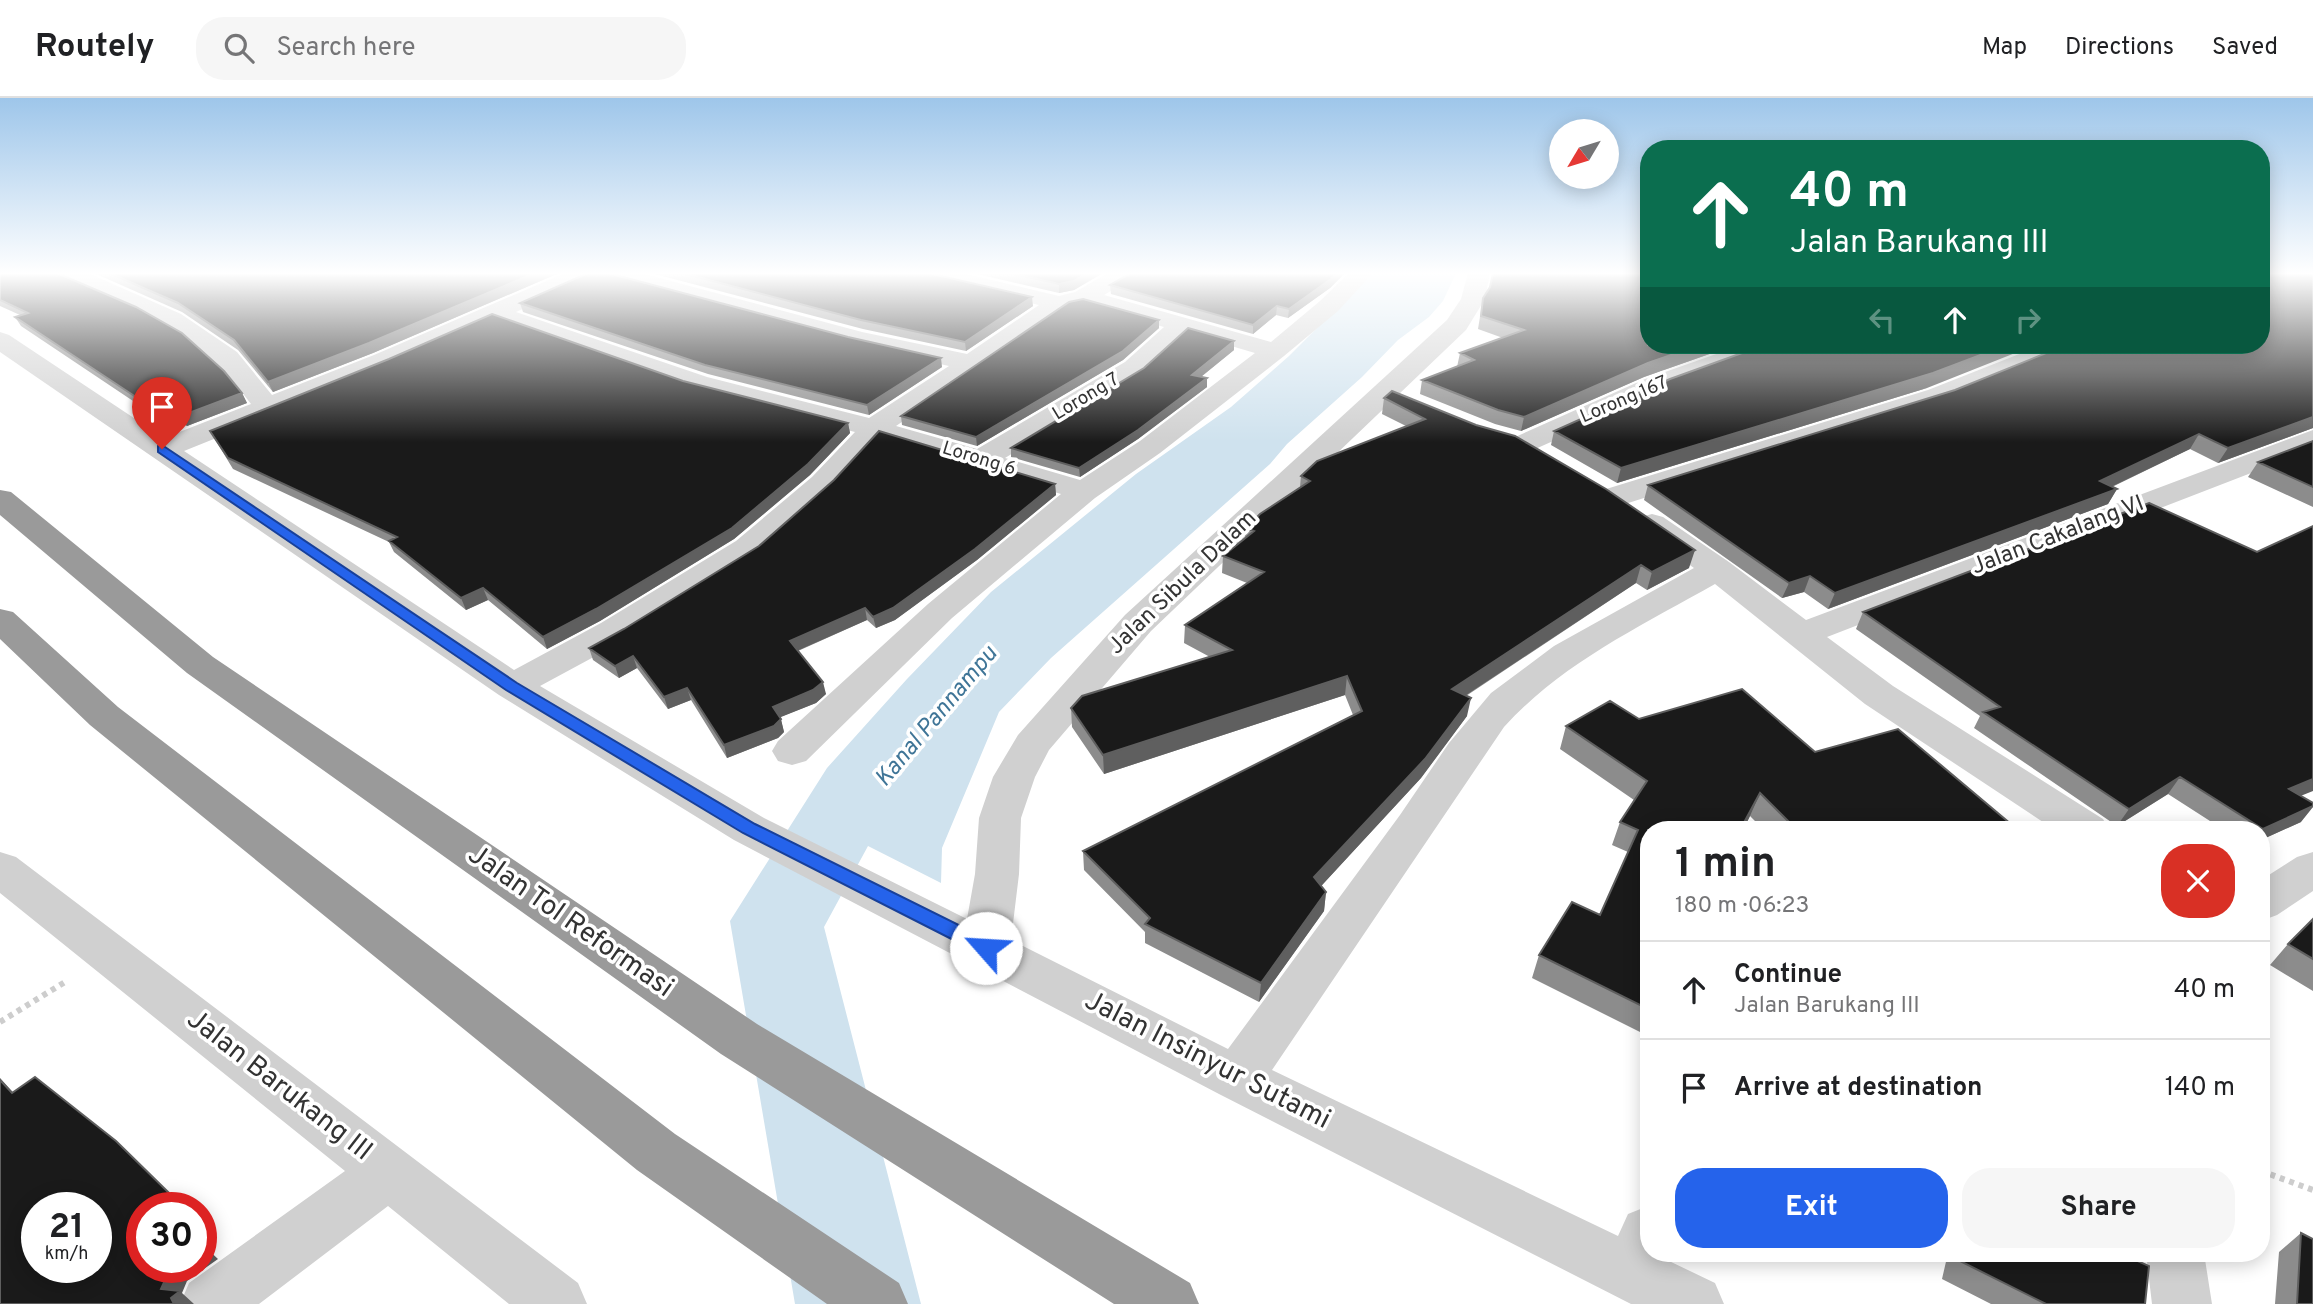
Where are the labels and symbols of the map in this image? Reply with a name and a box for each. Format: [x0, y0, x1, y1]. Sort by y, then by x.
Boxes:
north arrow [1549, 119, 1619, 189]
street label: Lorong 7 [1048, 368, 1124, 426]
street label: Lorong 167 [1577, 371, 1671, 429]
pin [132, 377, 192, 449]
street label: Lorong 6 [939, 436, 1019, 482]
street label: Jalan Cakalang VI [1967, 490, 2149, 582]
street label: Jalan Sibula Dalam [1103, 505, 1263, 661]
water label: Kanal Pannampu [869, 640, 1005, 794]
street label: Jalan Tol Reformasi [460, 838, 680, 1006]
position arrow [949, 911, 1023, 985]
street label: Jalan Insinyur Sutami [1078, 983, 1336, 1139]
street label: Jalan Barukang III [179, 1002, 379, 1170]
speed limit sign: 30 [126, 1192, 217, 1283]

